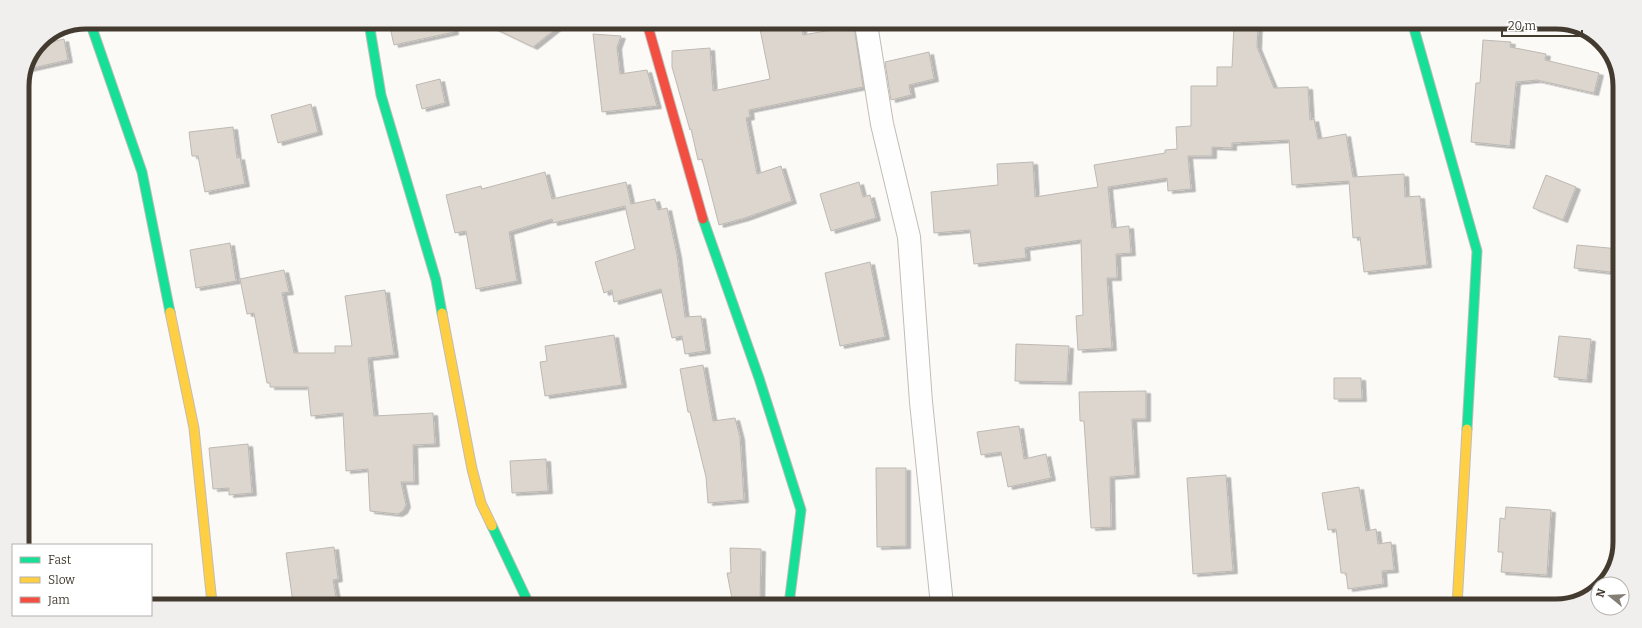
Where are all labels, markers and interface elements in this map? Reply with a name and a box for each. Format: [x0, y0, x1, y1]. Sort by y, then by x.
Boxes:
scale bar [1502, 12, 1582, 38]
text: 20 m [1508, 19, 1537, 33]
legend [12, 544, 152, 616]
text: Fast [48, 553, 72, 567]
text: Slow [48, 573, 75, 587]
north arrow [1590, 576, 1630, 616]
text: N [1593, 587, 1609, 599]
text: Jam [47, 593, 70, 607]

